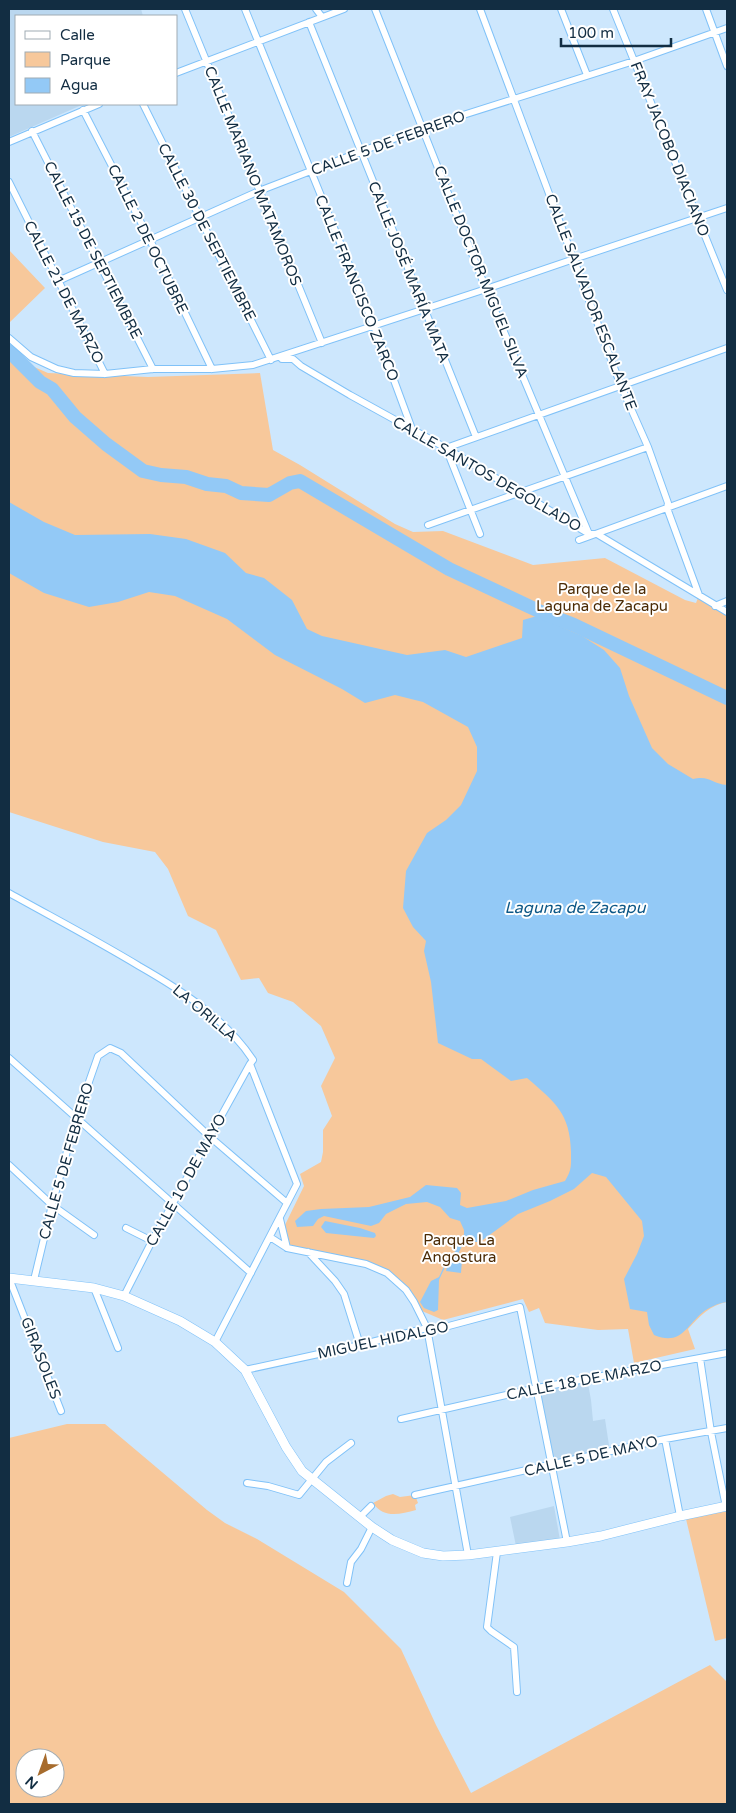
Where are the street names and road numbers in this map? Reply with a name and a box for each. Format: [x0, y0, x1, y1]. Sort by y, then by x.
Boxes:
street label: FRAY JACOBO DIACIANO [627, 59, 713, 239]
street label: CALLE MARIANO MATAMOROS [201, 64, 305, 288]
street label: CALLE 5 DE FEBRERO [309, 107, 467, 179]
street label: CALLE 30 DE SEPTIEMBRE [154, 140, 260, 324]
street label: CALLE 15 DE SEPTIEMBRE [40, 158, 146, 342]
street label: CALLE 2 DE OCTUBRE [104, 161, 192, 317]
street label: CALLE DOCTOR MIGUEL SILVA [430, 163, 532, 381]
street label: CALLE JOSÉ MARÍA MATA [364, 179, 454, 365]
street label: CALLE SALVADOR ESCALANTE [541, 191, 641, 413]
street label: CALLE FRANCISCO ZARCO [311, 192, 403, 384]
street label: CALLE 21 DE MARZO [20, 218, 108, 366]
street label: CALLE SANTOS DEGOLLADO [389, 412, 585, 536]
street label: LA ORILLA [169, 981, 241, 1045]
street label: CALLE 5 DE FEBRERO [35, 1080, 97, 1242]
street label: CALLE 1O DE MAYO [142, 1111, 230, 1249]
street label: GIRASOLES [17, 1314, 65, 1402]
street label: MIGUEL HIDALGO [316, 1317, 450, 1363]
street label: CALLE 18 DE MARZO [505, 1356, 663, 1404]
street label: CALLE 5 DE MAYO [522, 1432, 660, 1480]

